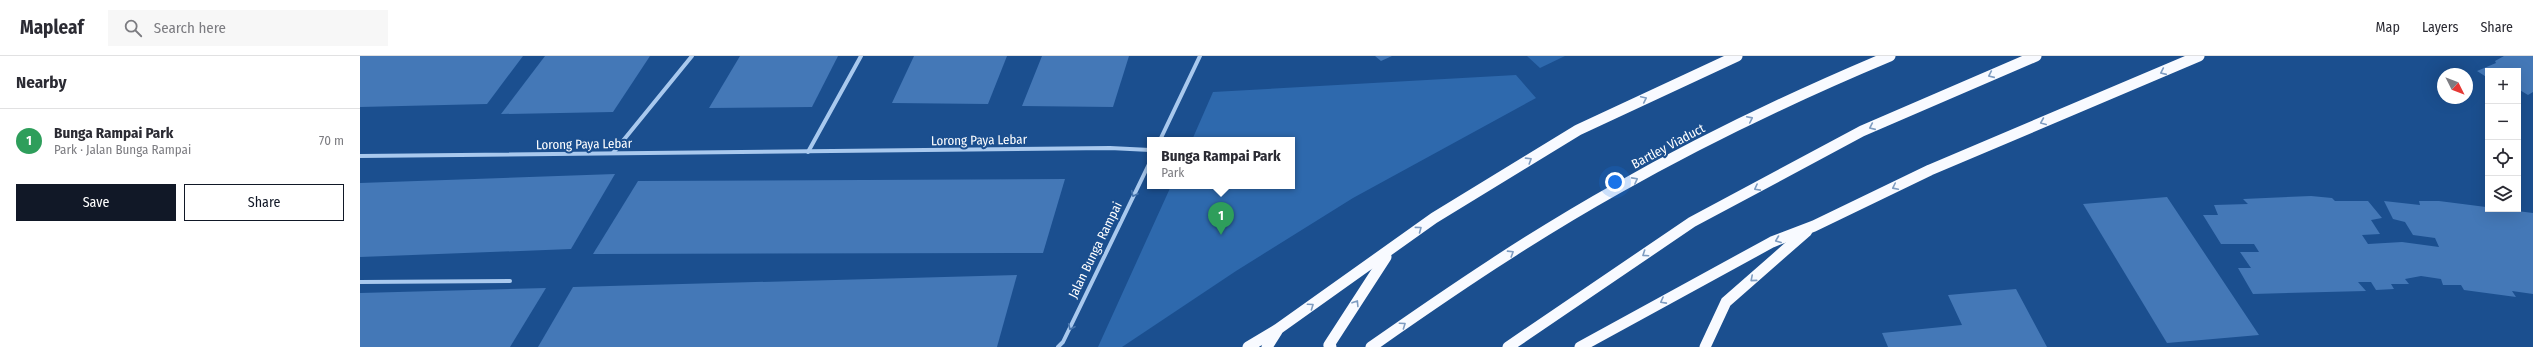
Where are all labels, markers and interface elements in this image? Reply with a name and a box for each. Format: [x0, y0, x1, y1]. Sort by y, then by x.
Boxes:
search box [108, 10, 388, 46]
text: Mapleaf [20, 16, 84, 39]
icon: search [122, 17, 144, 39]
text: Search here [154, 19, 226, 37]
text: Map [2376, 19, 2400, 36]
text: Layers [2422, 19, 2458, 36]
text: Share [2480, 19, 2513, 36]
one-way arrow [2160, 67, 2167, 75]
north arrow [2437, 68, 2473, 104]
map controls [2485, 68, 2521, 212]
button: + [2485, 68, 2521, 104]
one-way arrow [1987, 70, 1995, 78]
text: Nearby [16, 72, 67, 93]
one-way arrow [1639, 96, 1647, 104]
button: − [2485, 104, 2521, 140]
one-way arrow [1746, 116, 1753, 124]
one-way arrow [2040, 118, 2047, 126]
street label: Bartley Viaduct [1629, 120, 1708, 172]
one-way arrow [1868, 122, 1876, 130]
text: Bunga Rampai Park [54, 124, 173, 142]
street label: Lorong Paya Lebar [931, 132, 1028, 148]
text: 1 [26, 133, 32, 148]
text: 70 m [319, 133, 344, 148]
street label: Lorong Paya Lebar [536, 136, 633, 152]
popup [1147, 137, 1295, 189]
button: locate [2485, 140, 2521, 176]
text: Park · Jalan Bunga Rampai [54, 142, 191, 157]
text: Bunga Rampai Park [1161, 147, 1281, 165]
one-way arrow [1525, 157, 1532, 165]
text: Park [1161, 165, 1184, 180]
your location [1605, 172, 1625, 192]
button: layers [2485, 176, 2521, 212]
one-way arrow [1631, 177, 1638, 184]
one-way arrow [1891, 182, 1899, 190]
one-way arrow [1753, 183, 1761, 191]
button: Save [16, 184, 176, 221]
button: Share [184, 184, 344, 221]
one-way arrow [1131, 190, 1139, 198]
street label: Jalan Bunga Rampai [1065, 199, 1125, 301]
pin: 1 [1208, 202, 1234, 235]
one-way arrow [1415, 227, 1422, 234]
one-way arrow [1774, 235, 1782, 243]
one-way arrow [1642, 249, 1649, 257]
one-way arrow [1507, 250, 1514, 257]
one-way arrow [1750, 274, 1758, 281]
one-way arrow [1660, 296, 1667, 304]
one-way arrow [1352, 300, 1359, 307]
one-way arrow [1306, 304, 1313, 311]
one-way arrow [1068, 322, 1076, 330]
one-way arrow [1399, 322, 1406, 330]

